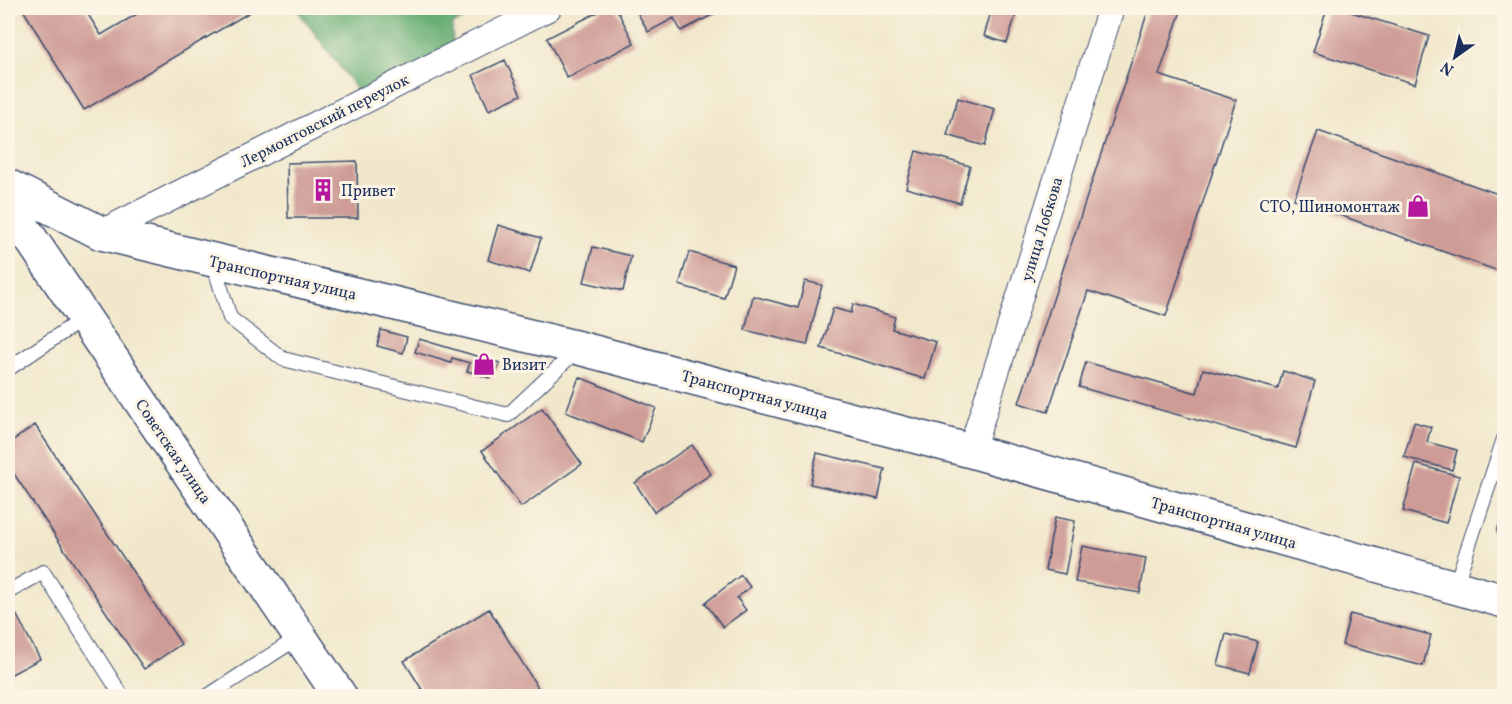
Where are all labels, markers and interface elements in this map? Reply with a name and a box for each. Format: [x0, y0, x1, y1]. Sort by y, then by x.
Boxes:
north arrow [1425, 27, 1485, 87]
text: N [1436, 55, 1459, 80]
street label: Лермонтовский переулок [237, 69, 414, 174]
street label: улица Лобкова [1017, 175, 1069, 285]
building icon: Привет [310, 177, 336, 203]
place label: Привет [341, 181, 395, 203]
shop icon: СТО, Шиномонтаж [1405, 193, 1431, 219]
place label: СТО, Шиномонтаж [1259, 197, 1400, 219]
street label: Транспортная улица [207, 251, 359, 307]
shop icon: Визит [471, 351, 497, 377]
place label: Визит [502, 355, 546, 377]
street label: Транспортная улица [679, 366, 830, 426]
street label: Советская улица [129, 395, 216, 509]
street label: Транспортная улица [1148, 493, 1299, 555]

